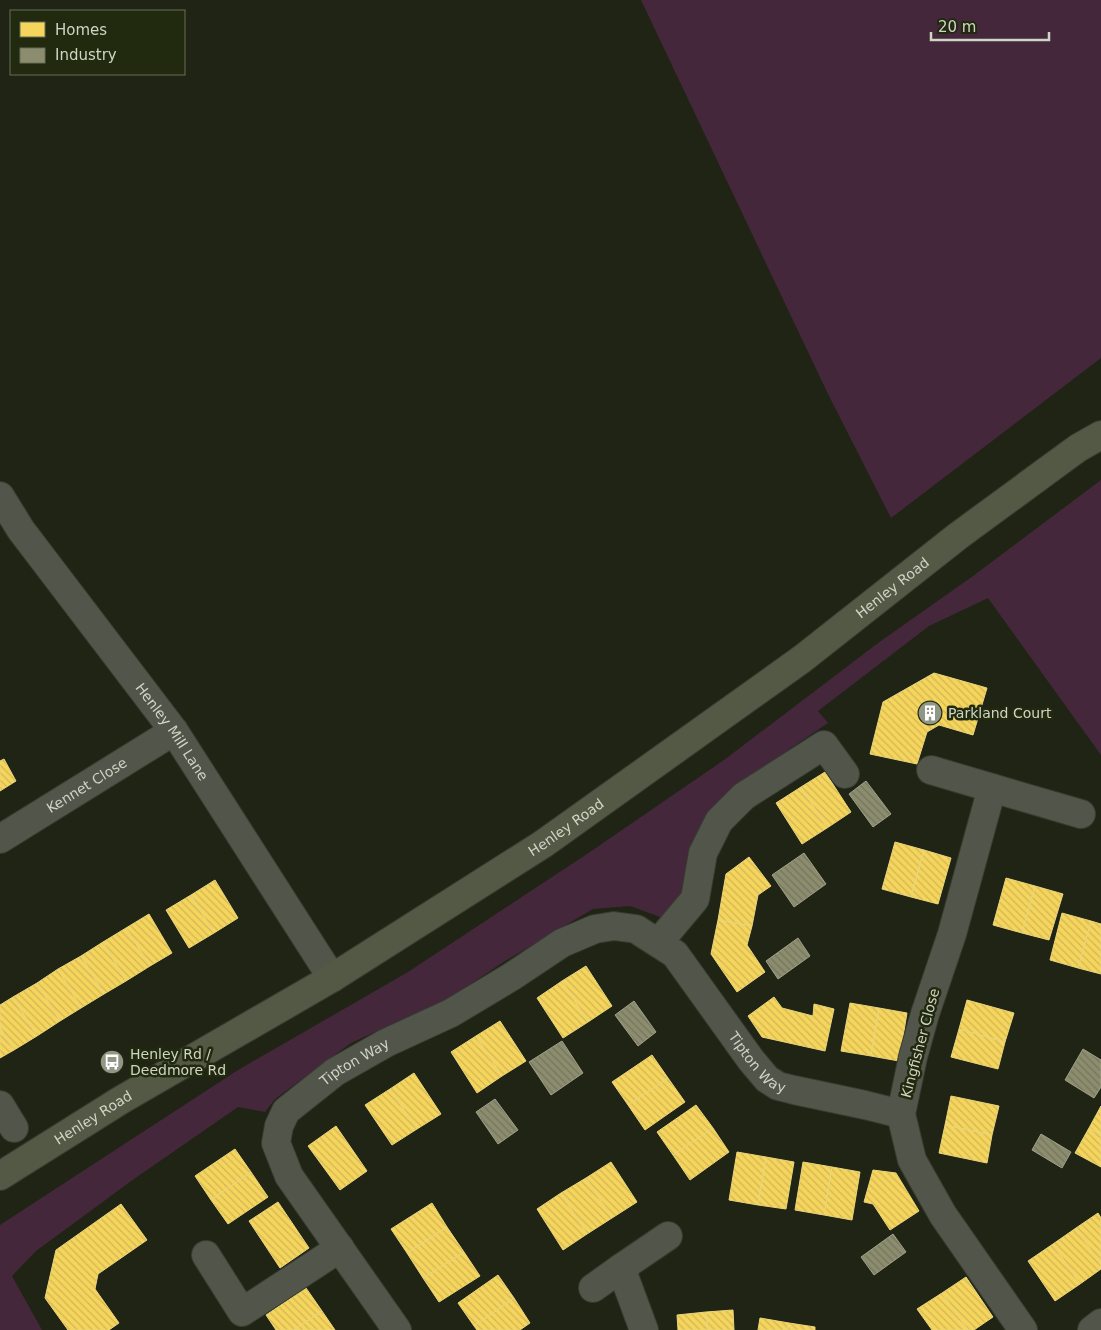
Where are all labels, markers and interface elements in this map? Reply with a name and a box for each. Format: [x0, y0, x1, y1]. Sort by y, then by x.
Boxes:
legend [10, 10, 185, 75]
scale bar [931, 10, 1048, 42]
text: 20 m [938, 18, 976, 36]
text: Homes [55, 21, 107, 39]
text: Industry [55, 46, 117, 64]
street label: Henley Road [853, 554, 932, 621]
street label: Henley Mill Lane [132, 680, 212, 783]
building icon: Parkland Court [917, 700, 943, 726]
place label: Parkland Court [948, 705, 1052, 721]
street label: Kennet Close [44, 754, 130, 816]
street label: Henley Road [525, 795, 607, 859]
street label: Kingfisher Close [898, 986, 942, 1100]
street label: Tipton Way [725, 1028, 787, 1096]
street label: Tipton Way [316, 1035, 392, 1090]
place label: Henley Rd / Deedmore Rd [130, 1046, 226, 1078]
bus stop icon: Henley Rd / Deedmore Rd [99, 1049, 125, 1075]
street label: Henley Road [51, 1087, 135, 1148]

